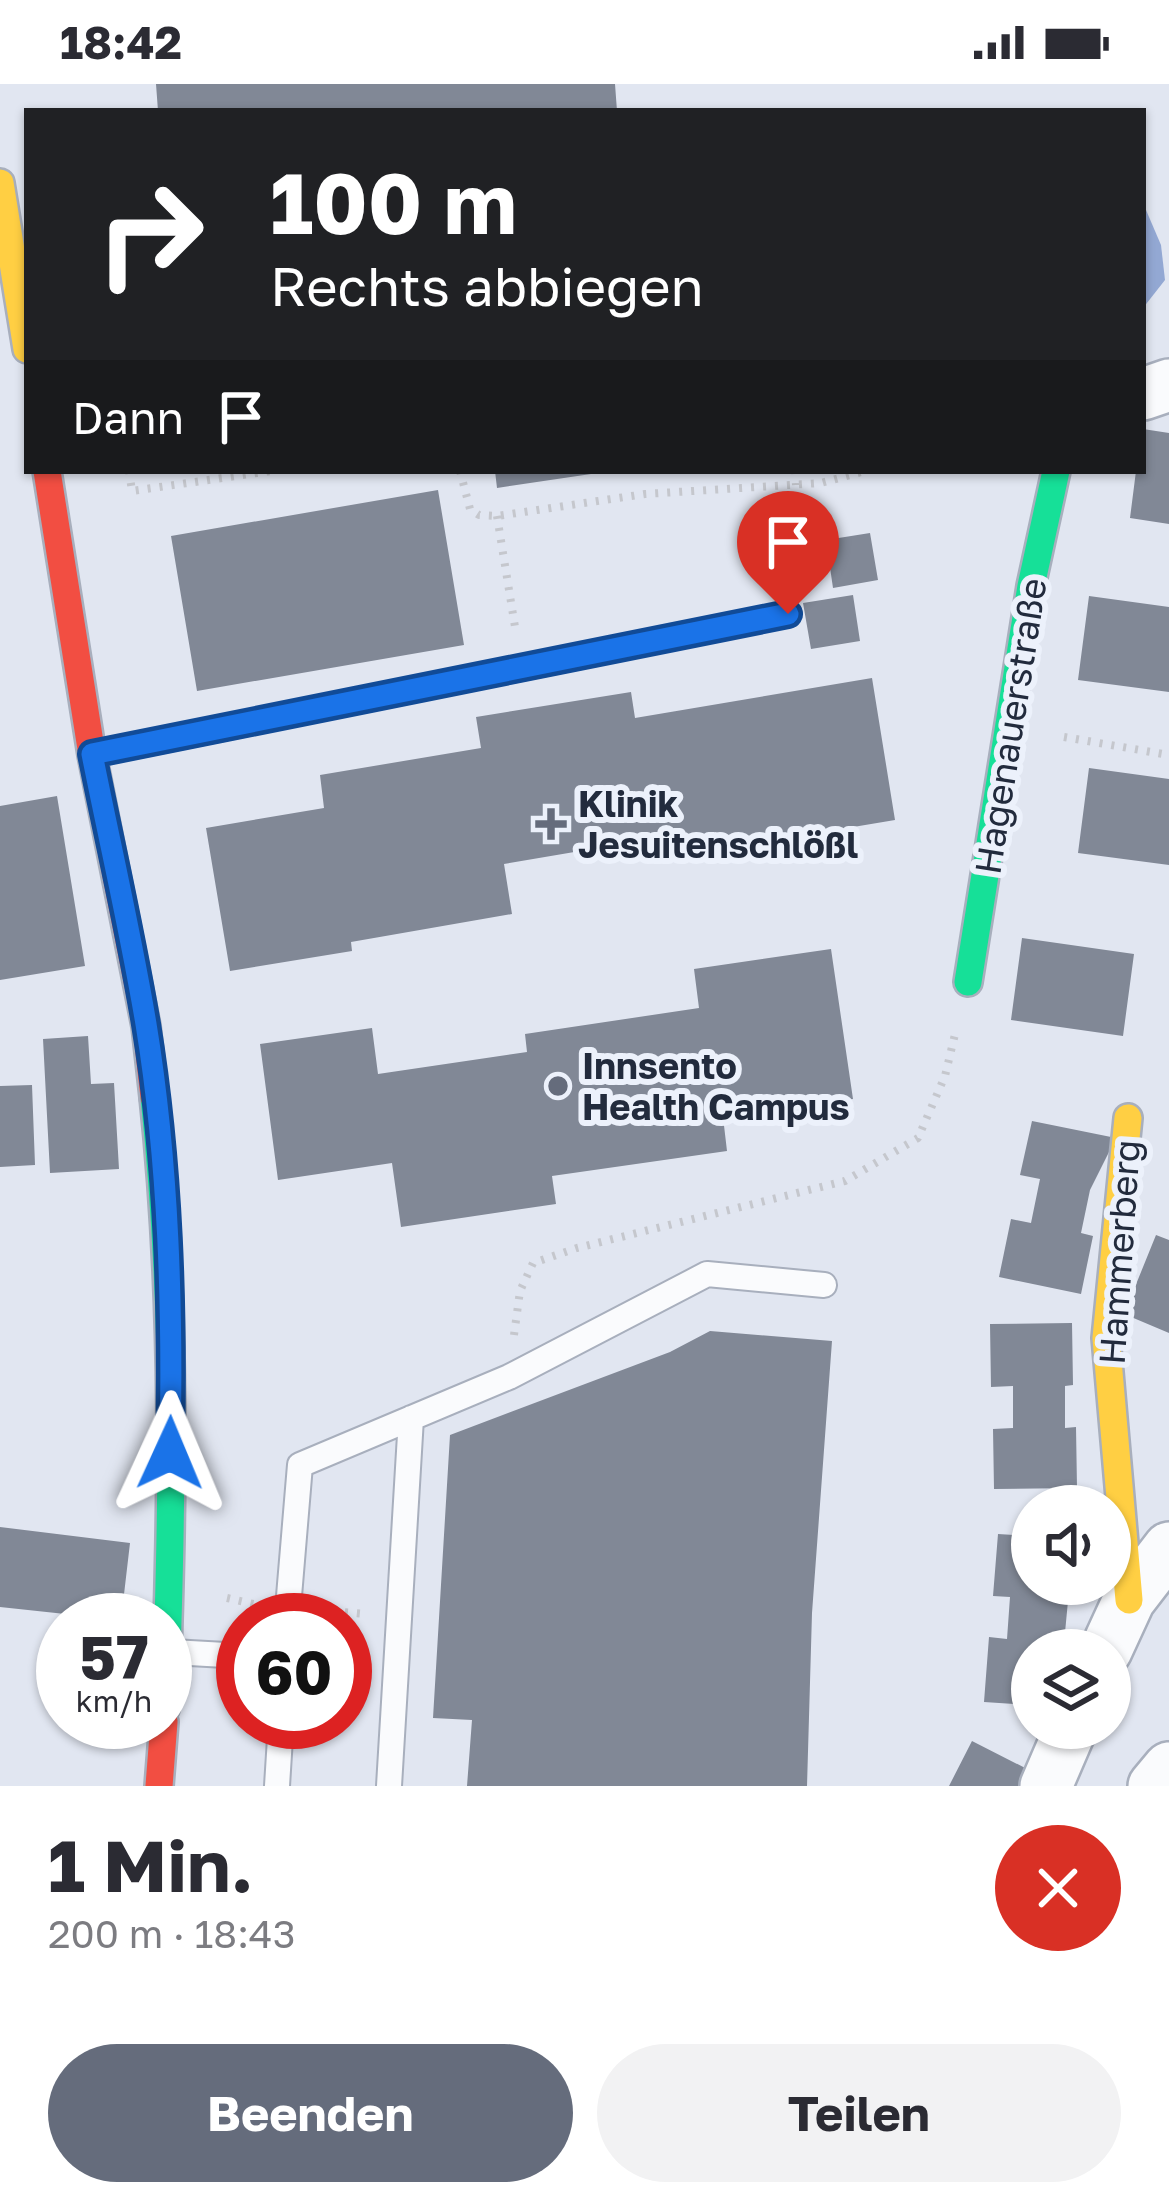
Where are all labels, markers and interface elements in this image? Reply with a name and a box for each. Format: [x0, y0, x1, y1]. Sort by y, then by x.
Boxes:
text: 18:42 [60, 15, 182, 69]
text: 100 m [270, 152, 517, 252]
icon: right [72, 156, 228, 312]
text: Rechts abbiegen [270, 253, 704, 318]
icon: arrive [208, 384, 274, 450]
text: Dann [72, 390, 184, 444]
pin [737, 491, 839, 614]
icon: arrive [755, 509, 821, 575]
street label: Hagenauerstraße [965, 575, 1055, 877]
place label: Klinik Jesuitenschlößl [578, 782, 858, 866]
marker: Klinik Jesuitenschlößl [535, 808, 567, 840]
place label: Innsento Health Campus [582, 1044, 850, 1128]
marker: Innsento Health Campus [545, 1073, 571, 1099]
street label: Hammerberg [1090, 1138, 1148, 1366]
position arrow [107, 1390, 233, 1516]
map controls [1011, 1485, 1131, 1749]
button: sound [1011, 1485, 1131, 1605]
speed limit sign: 60 [216, 1593, 372, 1749]
text: 57 [79, 1620, 149, 1692]
button: layers [1011, 1629, 1131, 1749]
text: km/h [76, 1683, 152, 1719]
text: 1 Min. [48, 1821, 254, 1908]
button: close [995, 1825, 1121, 1951]
text: 200 m · 18:43 [48, 1910, 295, 1957]
button: Beenden [48, 2044, 573, 2182]
button: Teilen [597, 2044, 1121, 2182]

